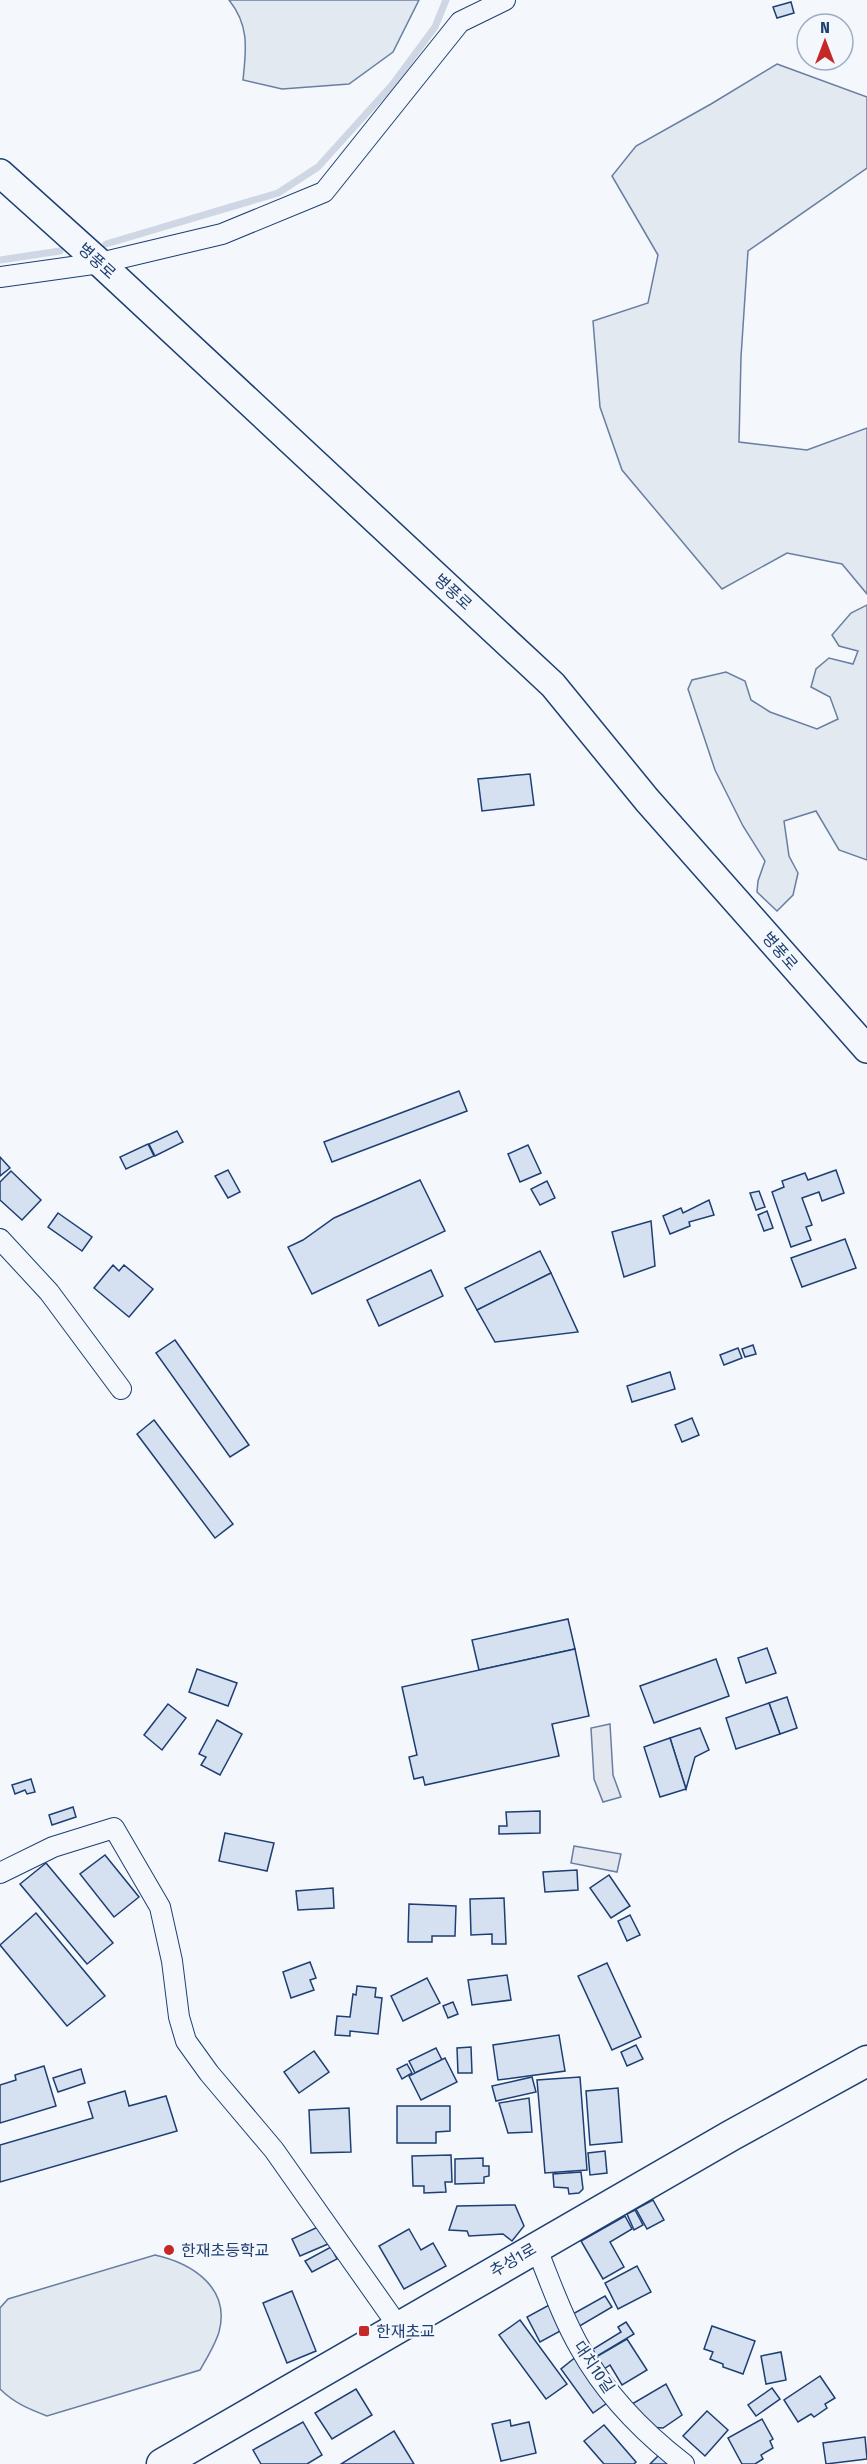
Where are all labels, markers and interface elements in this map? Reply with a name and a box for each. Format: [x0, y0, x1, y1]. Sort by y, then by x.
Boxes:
north arrow [795, 12, 855, 72]
text: N [820, 18, 830, 37]
street label: 병풍로 [74, 239, 120, 283]
street label: 병풍로 [430, 570, 476, 614]
street label: 병풍로 [758, 928, 802, 974]
street label: 추성1로 [486, 2239, 540, 2281]
place label: 한재초등학교 [181, 2241, 269, 2260]
marker: 한재초등학교 [162, 2243, 176, 2257]
place label: 한재초교 [376, 2322, 435, 2341]
marker: 한재초교 [357, 2324, 371, 2338]
street label: 대치10길 [570, 2337, 618, 2397]

